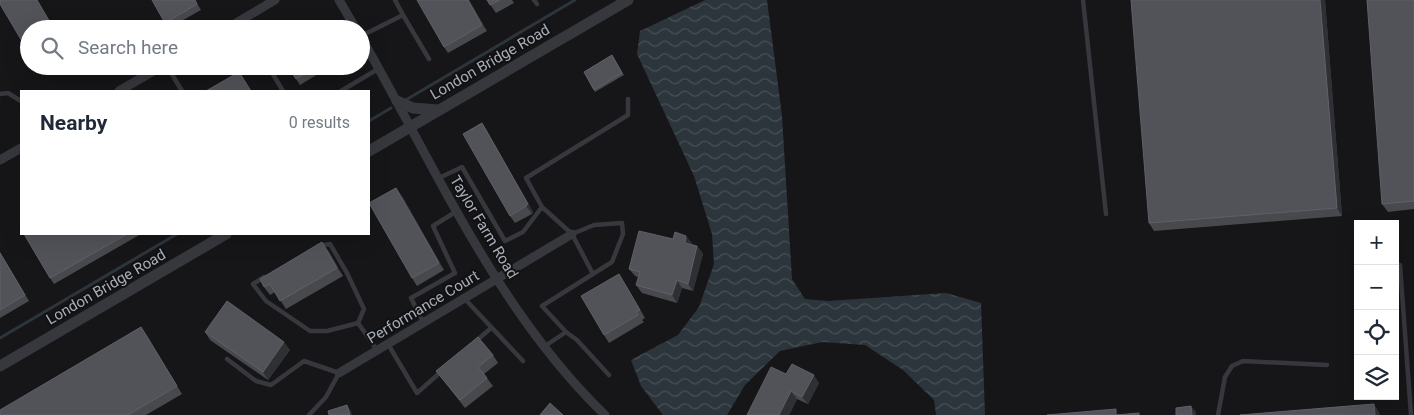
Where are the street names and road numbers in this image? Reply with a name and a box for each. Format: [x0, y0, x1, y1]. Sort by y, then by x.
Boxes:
street label: London Bridge Road [427, 20, 553, 104]
street label: Taylor Farm Road [446, 172, 522, 282]
street label: London Bridge Road [43, 245, 169, 329]
street label: Performance Court [364, 266, 482, 348]

